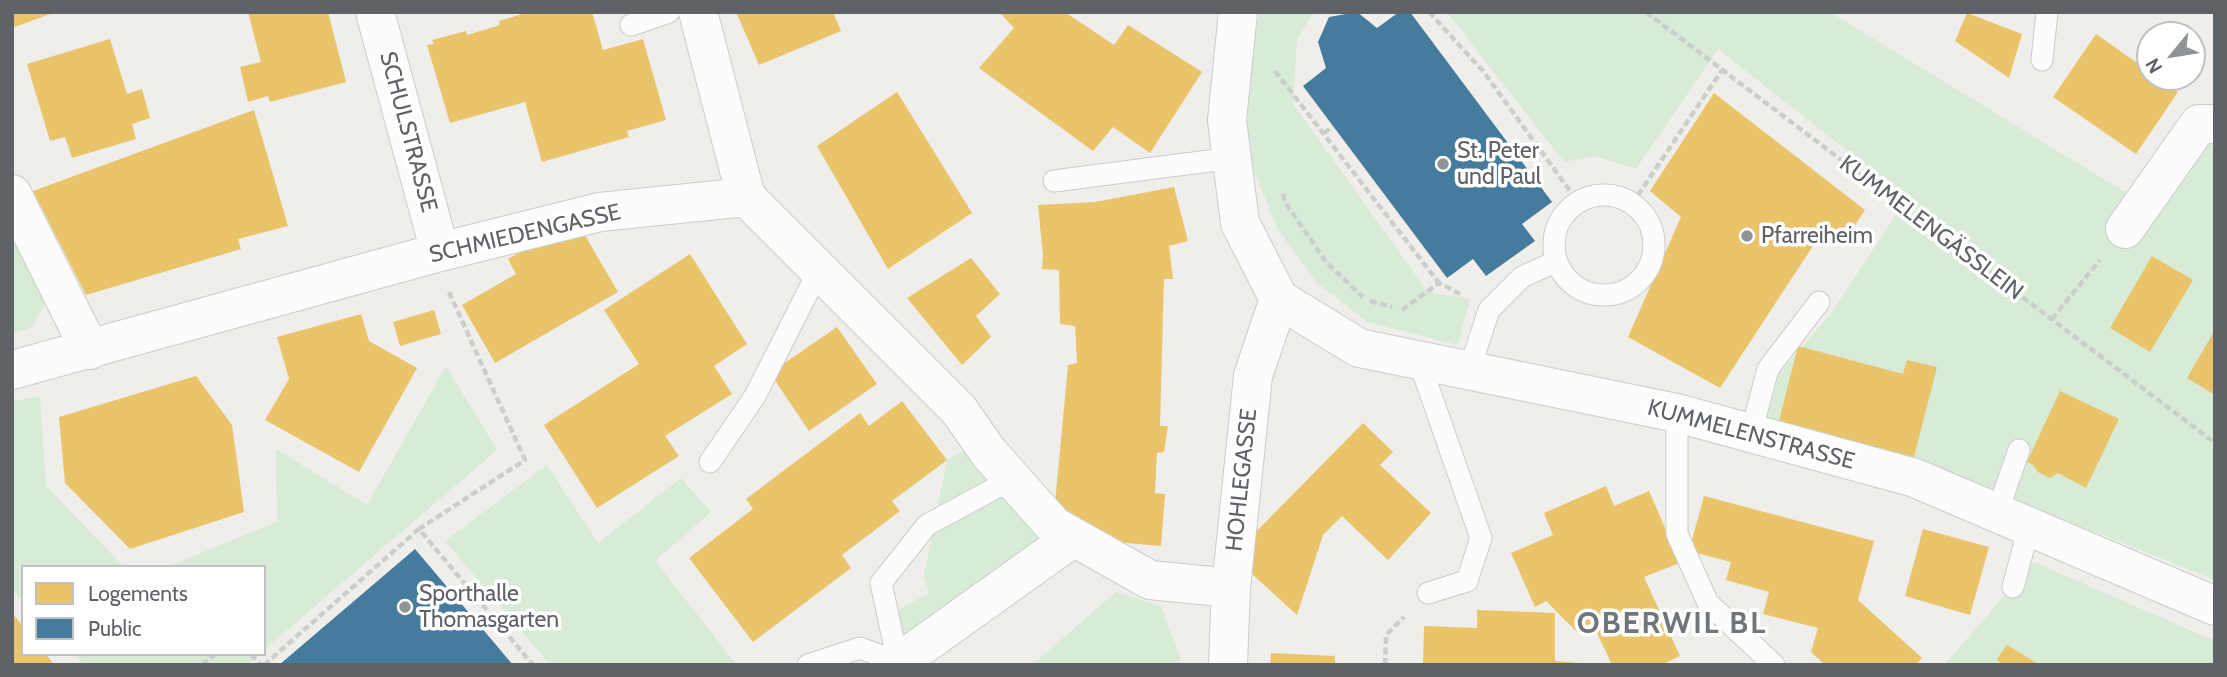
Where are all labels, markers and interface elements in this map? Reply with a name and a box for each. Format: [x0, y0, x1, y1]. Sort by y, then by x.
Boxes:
north arrow [2136, 21, 2206, 91]
street label: SCHULSTRASSE [373, 49, 443, 215]
text: N [2141, 54, 2167, 77]
place label: St. Peter und Paul [1457, 137, 1541, 191]
street label: KUMMELENGÄSSLEIN [1834, 150, 2028, 306]
marker: St. Peter und Paul [1435, 156, 1451, 172]
street label: SCHMIEDENGASSE [427, 199, 623, 269]
place label: Pfarreiheim [1761, 222, 1873, 250]
marker: Pfarreiheim [1739, 228, 1755, 244]
street label: KUMMELENSTRASSE [1644, 394, 1858, 476]
street label: HOHLEGASSE [1221, 407, 1263, 553]
legend [21, 565, 266, 656]
place label: Sporthalle Thomasgarten [419, 580, 559, 634]
text: Logements [88, 581, 188, 606]
marker: Sporthalle Thomasgarten [397, 599, 413, 615]
district label: OBERWIL BL [1578, 606, 1766, 642]
text: Public [88, 616, 142, 641]

